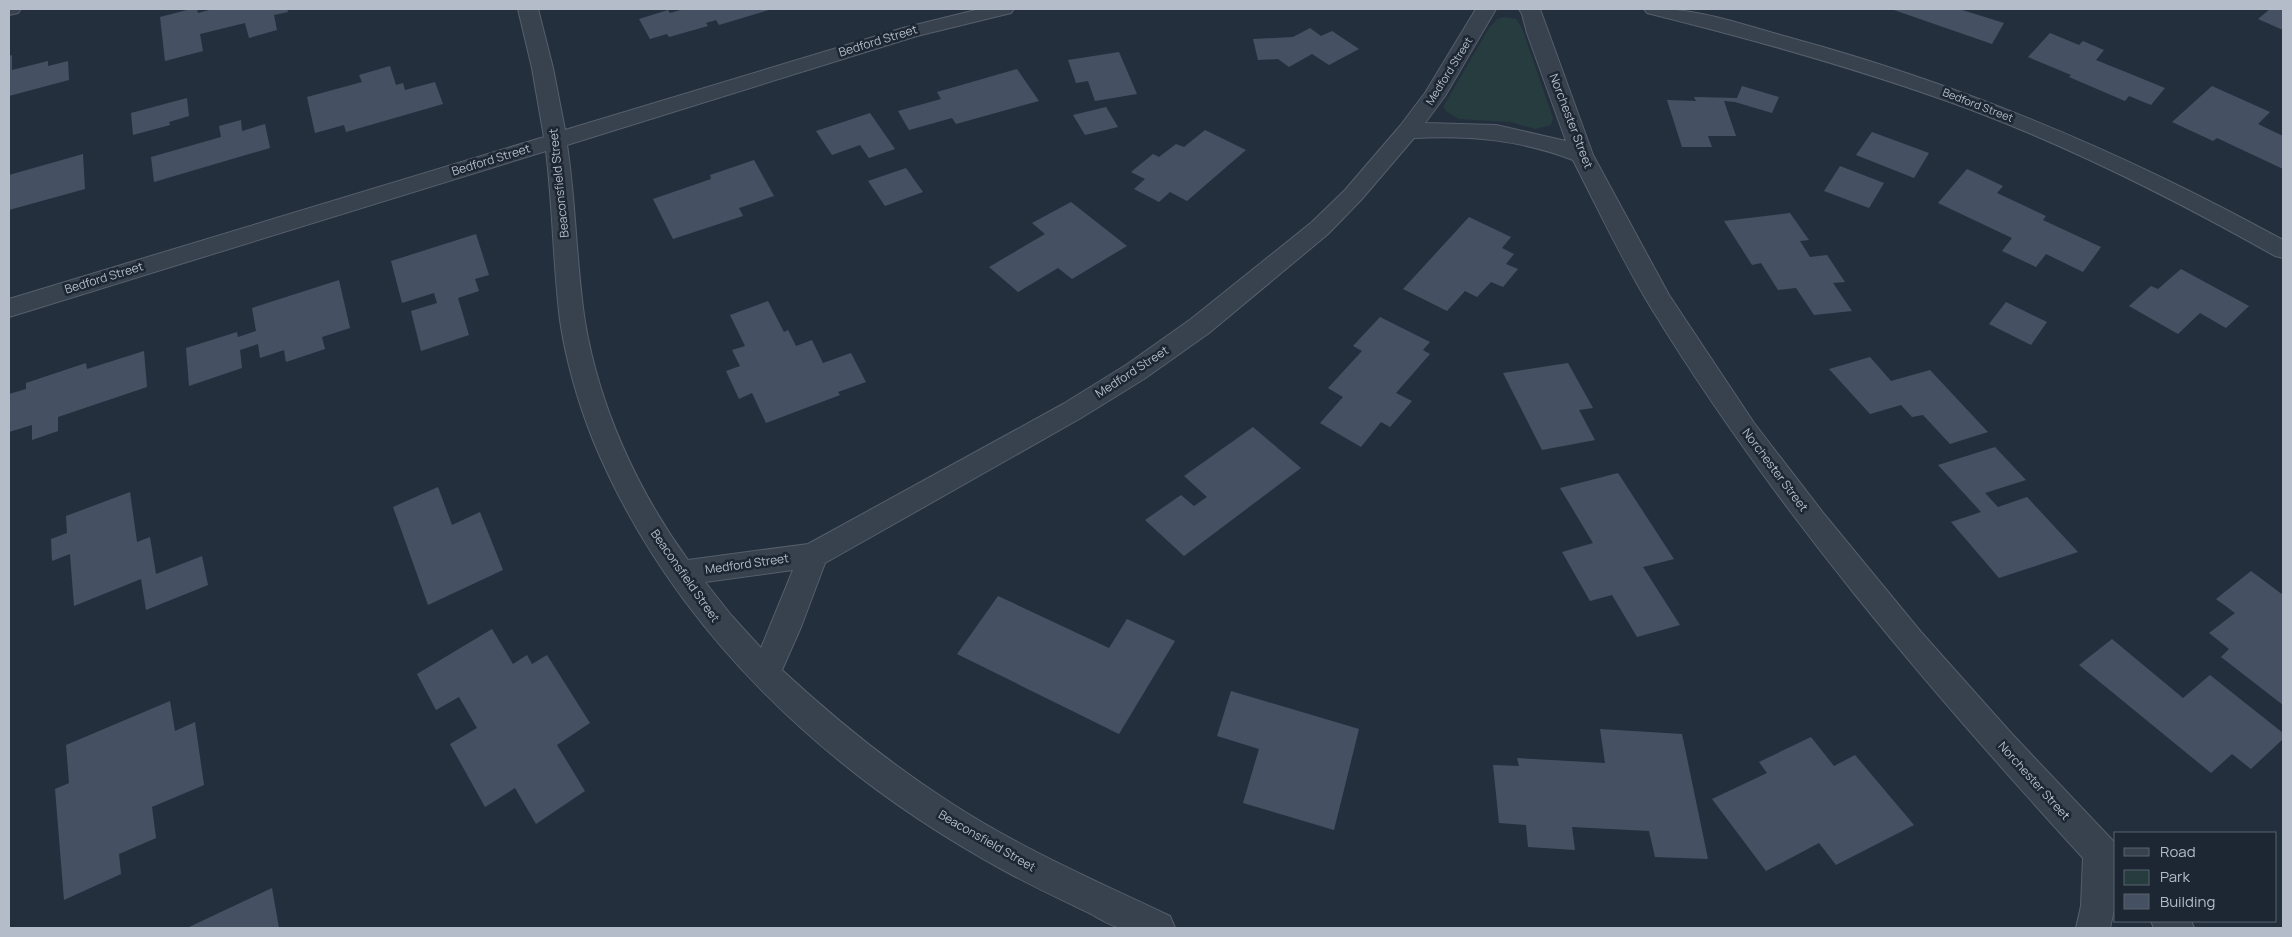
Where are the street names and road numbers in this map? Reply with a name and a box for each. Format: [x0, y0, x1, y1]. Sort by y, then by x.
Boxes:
street label: Bedford Street [836, 20, 920, 61]
street label: Medford Street [1422, 34, 1475, 107]
street label: Norchester Street [1546, 71, 1597, 171]
street label: Bedford Street [1941, 84, 2016, 125]
street label: Beaconsfield Street [544, 127, 573, 238]
street label: Bedford Street [449, 139, 533, 180]
street label: Bedford Street [62, 257, 146, 298]
street label: Medford Street [1092, 341, 1172, 402]
street label: Norchester Street [1738, 425, 1812, 515]
street label: Beaconsfield Street [647, 526, 724, 626]
street label: Medford Street [704, 549, 790, 578]
street label: Norchester Street [1995, 738, 2074, 824]
street label: Beaconsfield Street [935, 806, 1039, 875]

